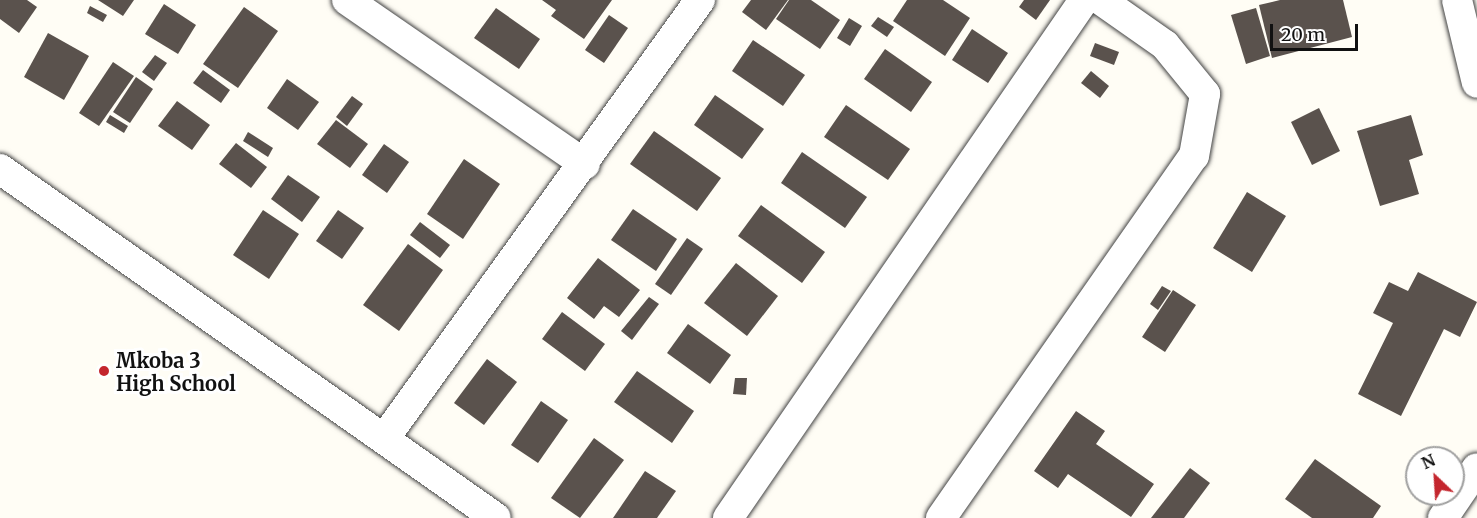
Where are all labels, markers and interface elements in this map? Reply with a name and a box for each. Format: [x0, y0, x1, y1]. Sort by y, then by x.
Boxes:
scale bar [1273, 12, 1362, 50]
text: 20 m [1281, 23, 1325, 46]
place label: Mkoba 3 High School [116, 348, 236, 395]
marker: Mkoba 3 High School [97, 364, 111, 378]
north arrow [1405, 446, 1465, 506]
text: N [1418, 450, 1438, 473]

